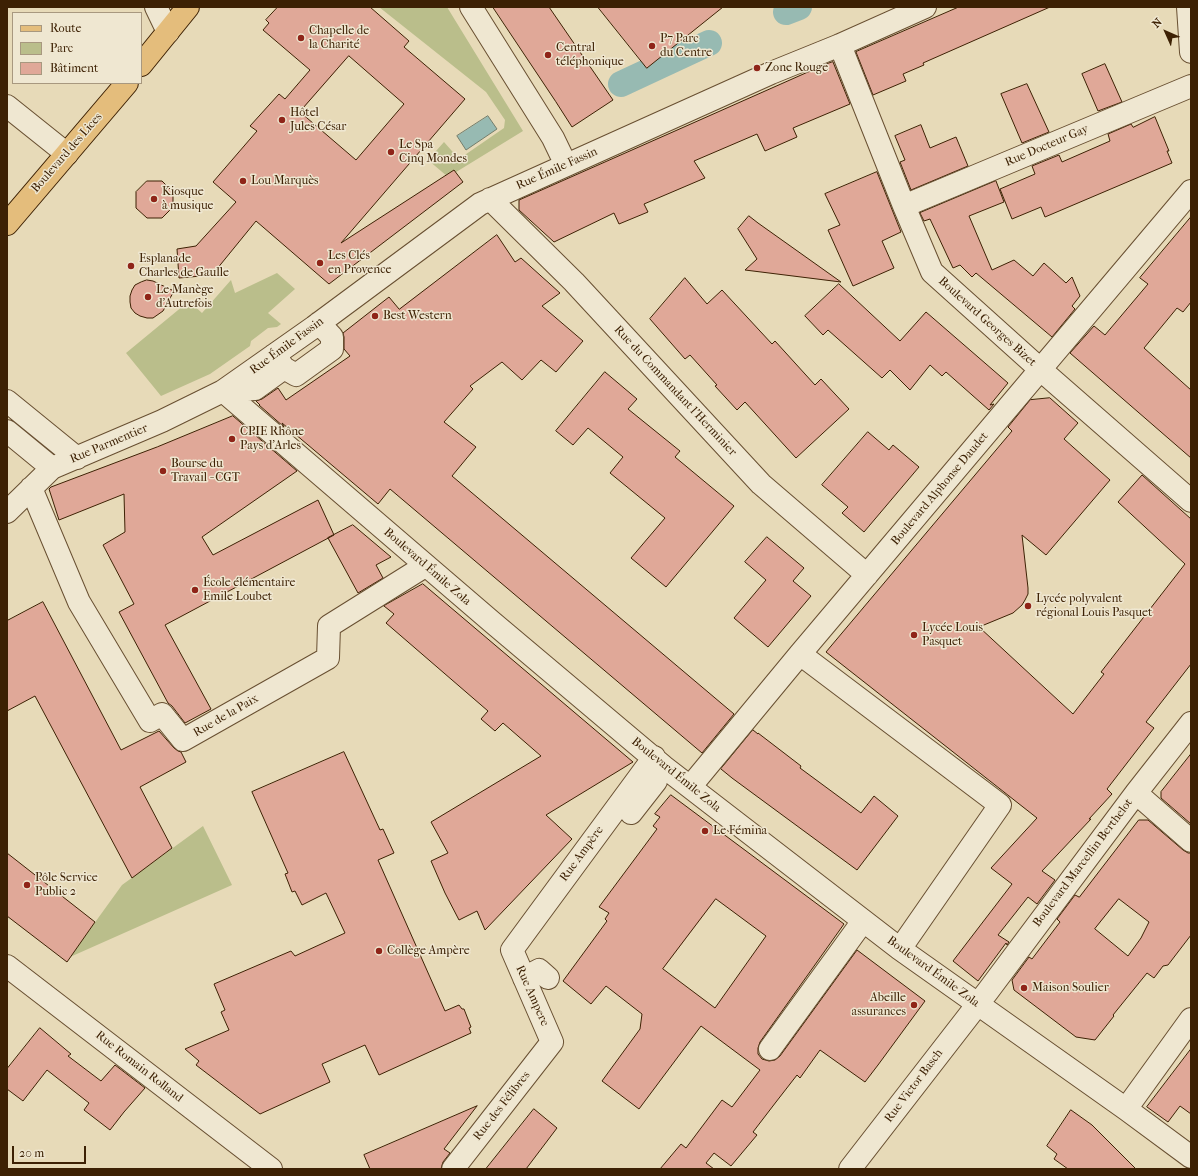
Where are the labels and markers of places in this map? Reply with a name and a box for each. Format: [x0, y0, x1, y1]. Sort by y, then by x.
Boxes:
place label: Chapelle de la Charité [309, 24, 369, 52]
place label: P7 Parc du Centre [660, 32, 712, 60]
marker: Chapelle de la Charité [296, 33, 306, 43]
place label: Central téléphonique [556, 41, 624, 69]
marker: P7 Parc du Centre [647, 41, 657, 51]
marker: Central téléphonique [543, 50, 553, 60]
place label: Zone Rouge [765, 61, 828, 75]
marker: Zone Rouge [752, 63, 762, 73]
place label: Hôtel Jules César [290, 106, 346, 134]
marker: Hôtel Jules César [277, 115, 287, 125]
place label: Le Spa Cinq Mondes [399, 138, 467, 166]
marker: Le Spa Cinq Mondes [386, 147, 396, 157]
place label: Lou Marquès [251, 174, 319, 188]
marker: Lou Marquès [238, 176, 248, 186]
place label: Kiosque à musique [162, 185, 214, 213]
marker: Kiosque à musique [149, 194, 159, 204]
place label: Les Clés en Provence [328, 249, 391, 277]
place label: Esplanade Charles de Gaulle [139, 252, 229, 280]
marker: Les Clés en Provence [315, 258, 325, 268]
marker: Esplanade Charles de Gaulle [126, 261, 136, 271]
place label: Le Manège d'Autrefois [156, 283, 214, 311]
marker: Le Manège d'Autrefois [143, 292, 153, 302]
place label: Best Western [383, 309, 452, 323]
marker: Best Western [370, 311, 380, 321]
place label: CPIE Rhône Pays d’Arles [240, 425, 304, 453]
marker: CPIE Rhône Pays d’Arles [227, 434, 237, 444]
place label: Bourse du Travail - CGT [171, 457, 240, 485]
marker: Bourse du Travail - CGT [158, 466, 168, 476]
place label: École élémentaire Emile Loubet [203, 576, 295, 604]
marker: École élémentaire Emile Loubet [190, 585, 200, 595]
place label: Lycée polyvalent régional Louis Pasquet [1036, 592, 1152, 620]
marker: Lycée polyvalent régional Louis Pasquet [1023, 601, 1033, 611]
place label: Lycée Louis Pasquet [922, 621, 983, 649]
marker: Lycée Louis Pasquet [909, 630, 919, 640]
place label: Le Fémina [713, 824, 767, 838]
marker: Le Fémina [700, 826, 710, 836]
place label: Pôle Service Public 2 [35, 871, 98, 899]
marker: Pôle Service Public 2 [22, 880, 32, 890]
place label: Collège Ampère [387, 944, 470, 958]
marker: Collège Ampère [374, 946, 384, 956]
place label: Maison Soulier [1032, 981, 1109, 995]
marker: Maison Soulier [1019, 983, 1029, 993]
place label: Abeille assurances [852, 991, 906, 1019]
marker: Abeille assurances [909, 1000, 919, 1010]

